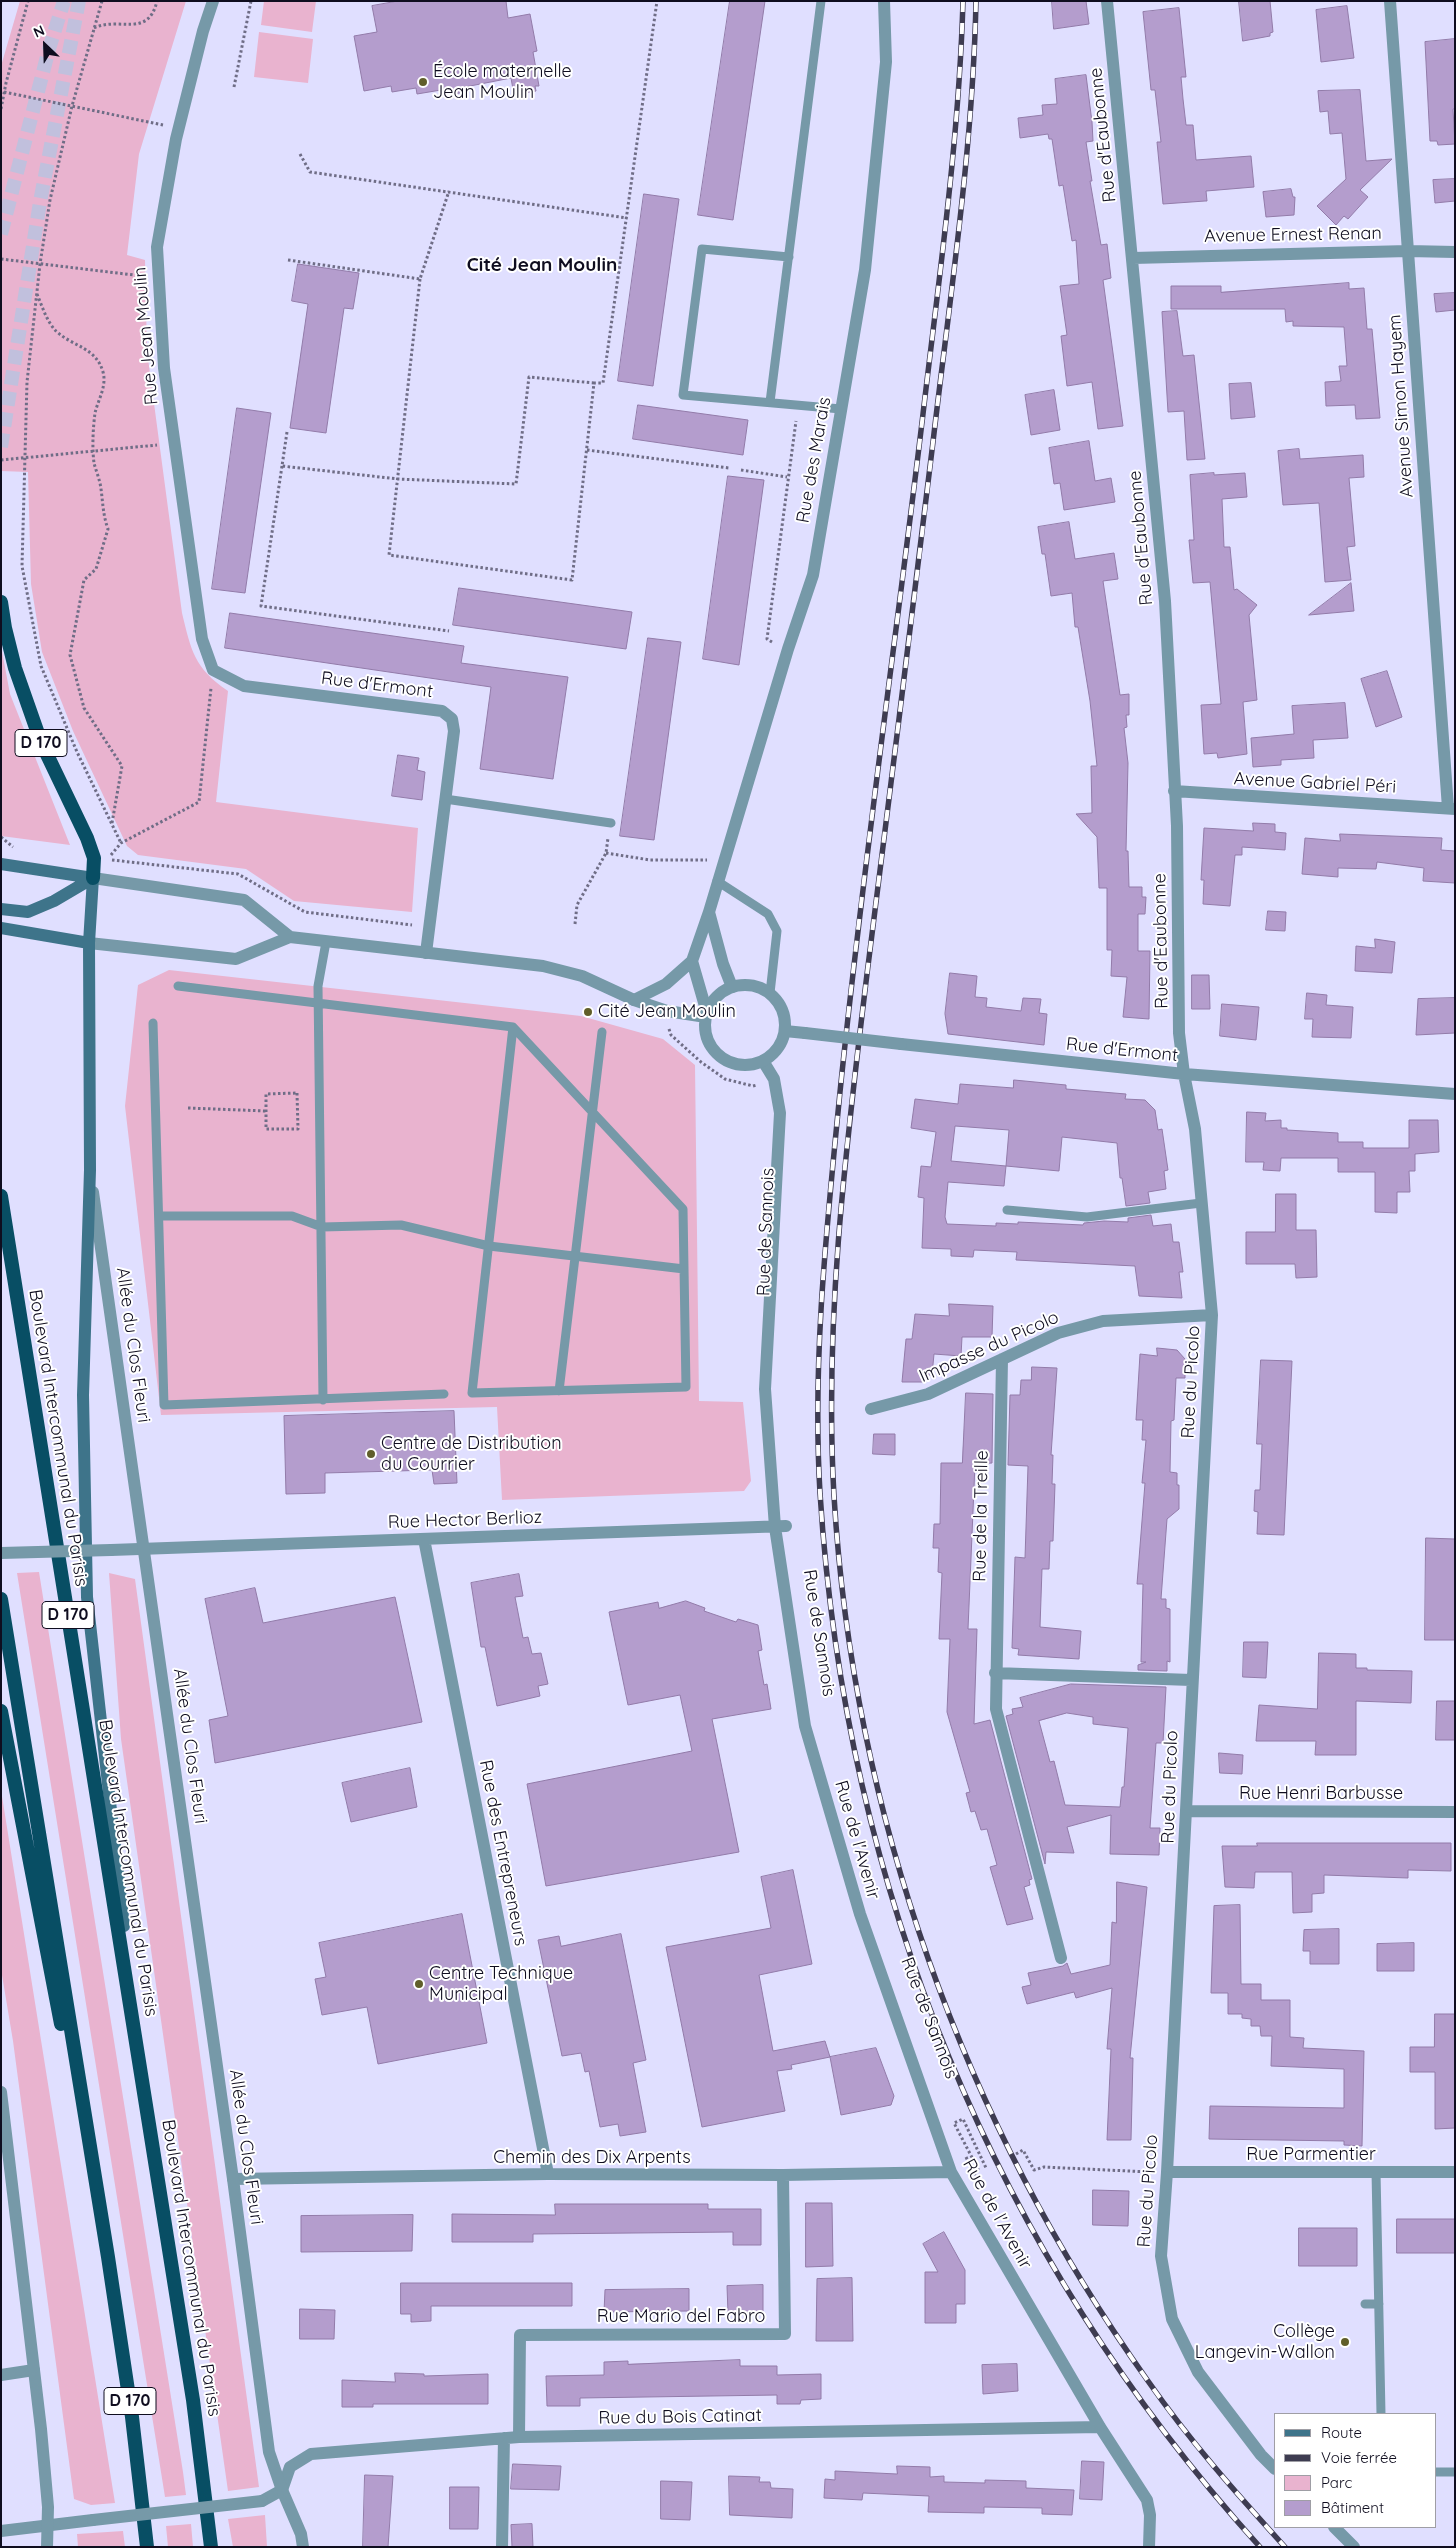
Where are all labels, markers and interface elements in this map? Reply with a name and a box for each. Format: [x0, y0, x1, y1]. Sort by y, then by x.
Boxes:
north arrow [20, 20, 70, 70]
text: N [31, 21, 47, 42]
place label: École maternelle Jean Moulin [433, 61, 572, 104]
street label: Rue d'Eaubonne [1085, 66, 1121, 204]
marker: École maternelle Jean Moulin [417, 76, 429, 88]
street label: Avenue Ernest Renan [1204, 223, 1382, 247]
district label: Cité Jean Moulin [467, 254, 617, 276]
street label: Rue Jean Moulin [129, 266, 163, 406]
street label: Avenue Simon Hayem [1384, 314, 1418, 498]
street label: Rue des Marais [792, 395, 836, 525]
street label: Rue d'Eaubonne [1124, 470, 1158, 606]
street label: Rue d'Ermont [320, 667, 434, 703]
road number: D 170 [15, 730, 67, 756]
street label: Avenue Gabriel Péri [1233, 768, 1397, 798]
street label: Rue d'Eaubonne [1149, 873, 1173, 1009]
place label: Cité Jean Moulin [598, 1001, 736, 1023]
marker: Cité Jean Moulin [582, 1006, 594, 1018]
street label: Rue d'Ermont [1065, 1033, 1179, 1067]
street label: Rue de Sannois [753, 1168, 779, 1296]
street label: Allée du Clos Fleuri [111, 1266, 155, 1424]
street label: Boulevard Intercommunal du Parisis [24, 1288, 92, 1588]
street label: Impasse du Picolo [916, 1306, 1062, 1388]
street label: Rue du Picolo [1177, 1325, 1205, 1439]
place label: Centre de Distribution du Courrier [381, 1433, 562, 1476]
marker: Centre de Distribution du Courrier [365, 1448, 377, 1460]
street label: Rue de la Treille [969, 1450, 993, 1582]
street label: Rue Hector Berlioz [387, 1507, 543, 1533]
street label: Rue de Sannois [798, 1568, 840, 1698]
road number: D 170 [42, 1602, 94, 1628]
street label: Allée du Clos Fleuri [168, 1667, 212, 1825]
street label: Boulevard Intercommunal du Parisis [94, 1718, 162, 2018]
street label: Rue du Picolo [1157, 1730, 1183, 1844]
street label: Rue des Entrepreneurs [474, 1758, 532, 1948]
street label: Rue de l'Avenir [830, 1778, 884, 1902]
street label: Rue Henri Barbusse [1239, 1783, 1403, 1805]
street label: Rue de Sannois [896, 1954, 962, 2082]
place label: Centre Technique Municipal [429, 1963, 573, 2006]
marker: Centre Technique Municipal [413, 1978, 425, 1990]
street label: Allée du Clos Fleuri [224, 2068, 268, 2226]
street label: Boulevard Intercommunal du Parisis [157, 2118, 225, 2418]
street label: Rue du Picolo [1133, 2134, 1163, 2248]
street label: Rue Parmentier [1246, 2144, 1376, 2166]
street label: Chemin des Dix Arpents [493, 2147, 691, 2169]
street label: Rue de l'Avenir [958, 2155, 1036, 2273]
street label: Rue Mario del Fabro [597, 2306, 765, 2328]
place label: Collège Langevin-Wallon [1195, 2321, 1335, 2364]
marker: Collège Langevin-Wallon [1339, 2336, 1351, 2348]
road number: D 170 [104, 2388, 156, 2414]
street label: Rue du Bois Catinat [598, 2405, 762, 2429]
legend [1274, 2413, 1436, 2528]
text: Route [1321, 2423, 1362, 2442]
text: Voie ferrée [1321, 2448, 1397, 2467]
text: Parc [1321, 2473, 1352, 2492]
text: Bâtiment [1321, 2498, 1384, 2517]

